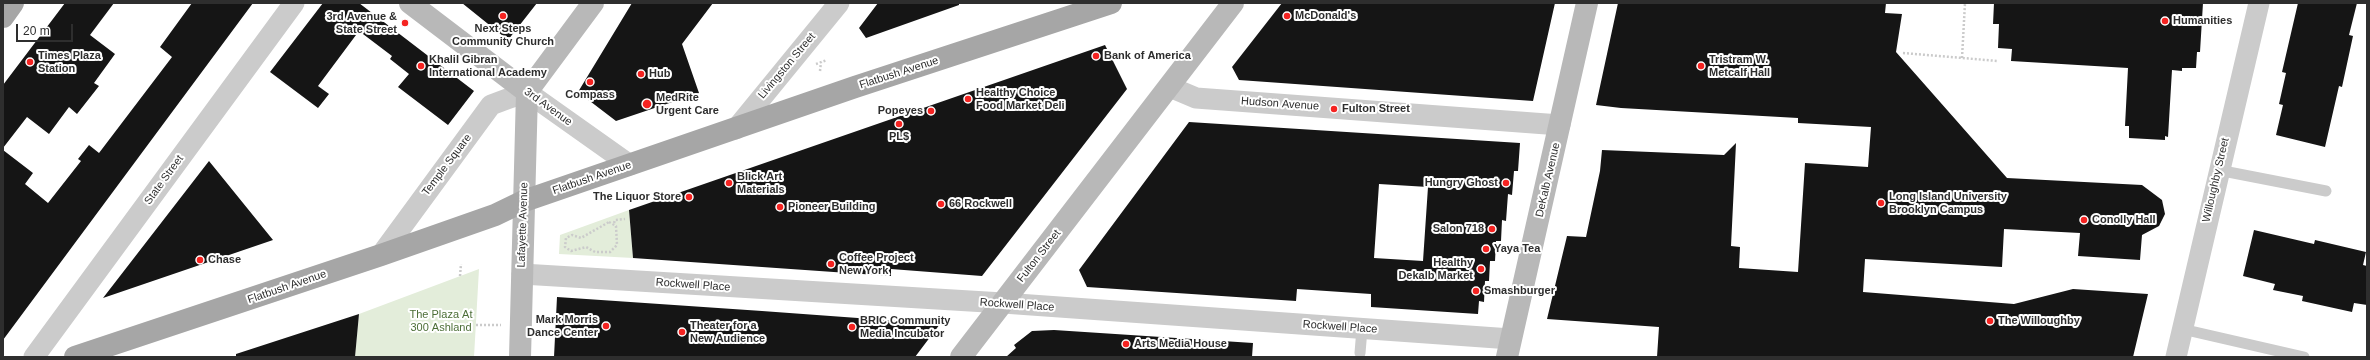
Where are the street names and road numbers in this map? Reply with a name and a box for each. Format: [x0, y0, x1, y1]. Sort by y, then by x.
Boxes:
street label: Livingston Street [756, 30, 818, 102]
street label: Flatbush Avenue [858, 54, 940, 92]
street label: 3rd Avenue [521, 85, 575, 129]
street label: Hudson Avenue [1241, 95, 1319, 113]
street label: Temple Square [419, 131, 475, 199]
street label: Willoughby Street [2200, 137, 2232, 223]
street label: DeKalb Avenue [1533, 141, 1563, 219]
street label: State Street [142, 153, 186, 207]
street label: Flatbush Avenue [551, 158, 633, 198]
street label: Lafayette Avenue [515, 182, 531, 268]
street label: Fulton Street [1014, 227, 1064, 285]
street label: Flatbush Avenue [246, 267, 328, 307]
street label: Rockwell Place [655, 276, 731, 294]
street label: Rockwell Place [979, 296, 1055, 314]
street label: Rockwell Place [1302, 318, 1378, 336]

